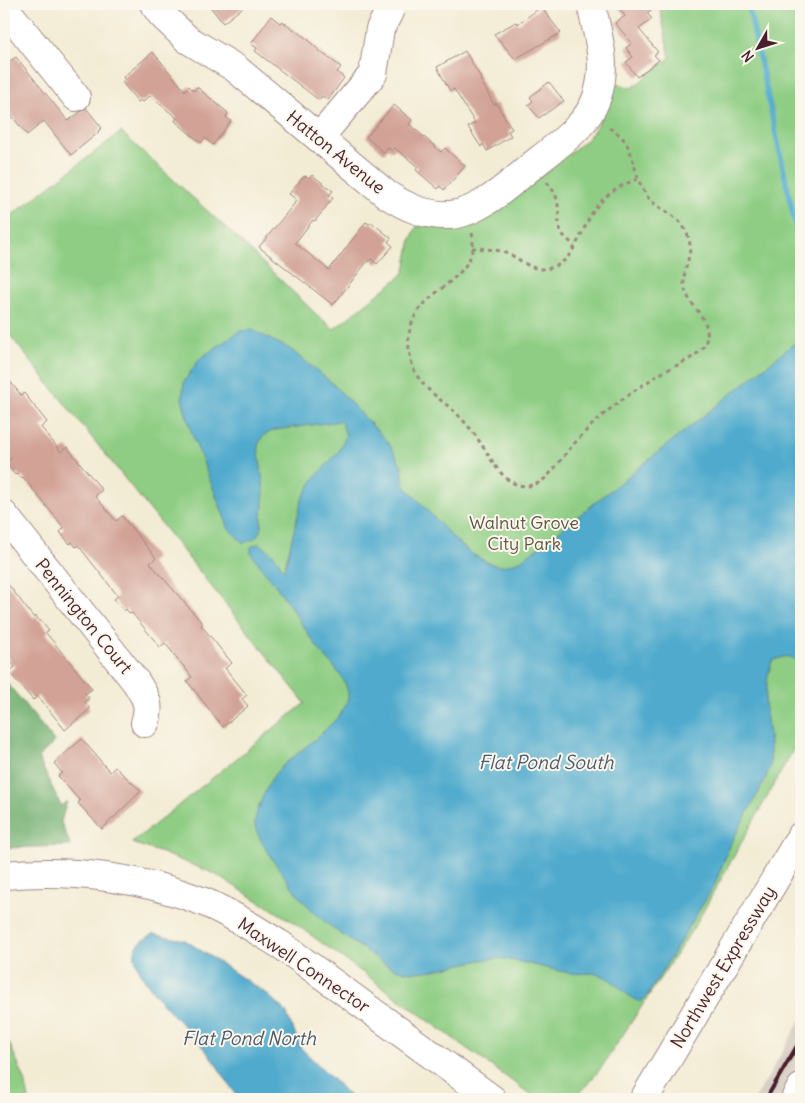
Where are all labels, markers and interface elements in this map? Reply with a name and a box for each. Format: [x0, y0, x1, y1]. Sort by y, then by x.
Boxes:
north arrow [732, 22, 782, 72]
text: N [738, 47, 758, 66]
street label: Hatton Avenue [282, 105, 390, 199]
park label: Walnut Grove City Park [469, 511, 579, 555]
street label: Pennington Court [30, 554, 138, 678]
water label: Flat Pond South [479, 750, 614, 774]
street label: Northwest Expressway [665, 882, 781, 1052]
street label: Maxwell Connector [233, 912, 375, 1018]
water label: Flat Pond North [182, 1026, 317, 1050]

